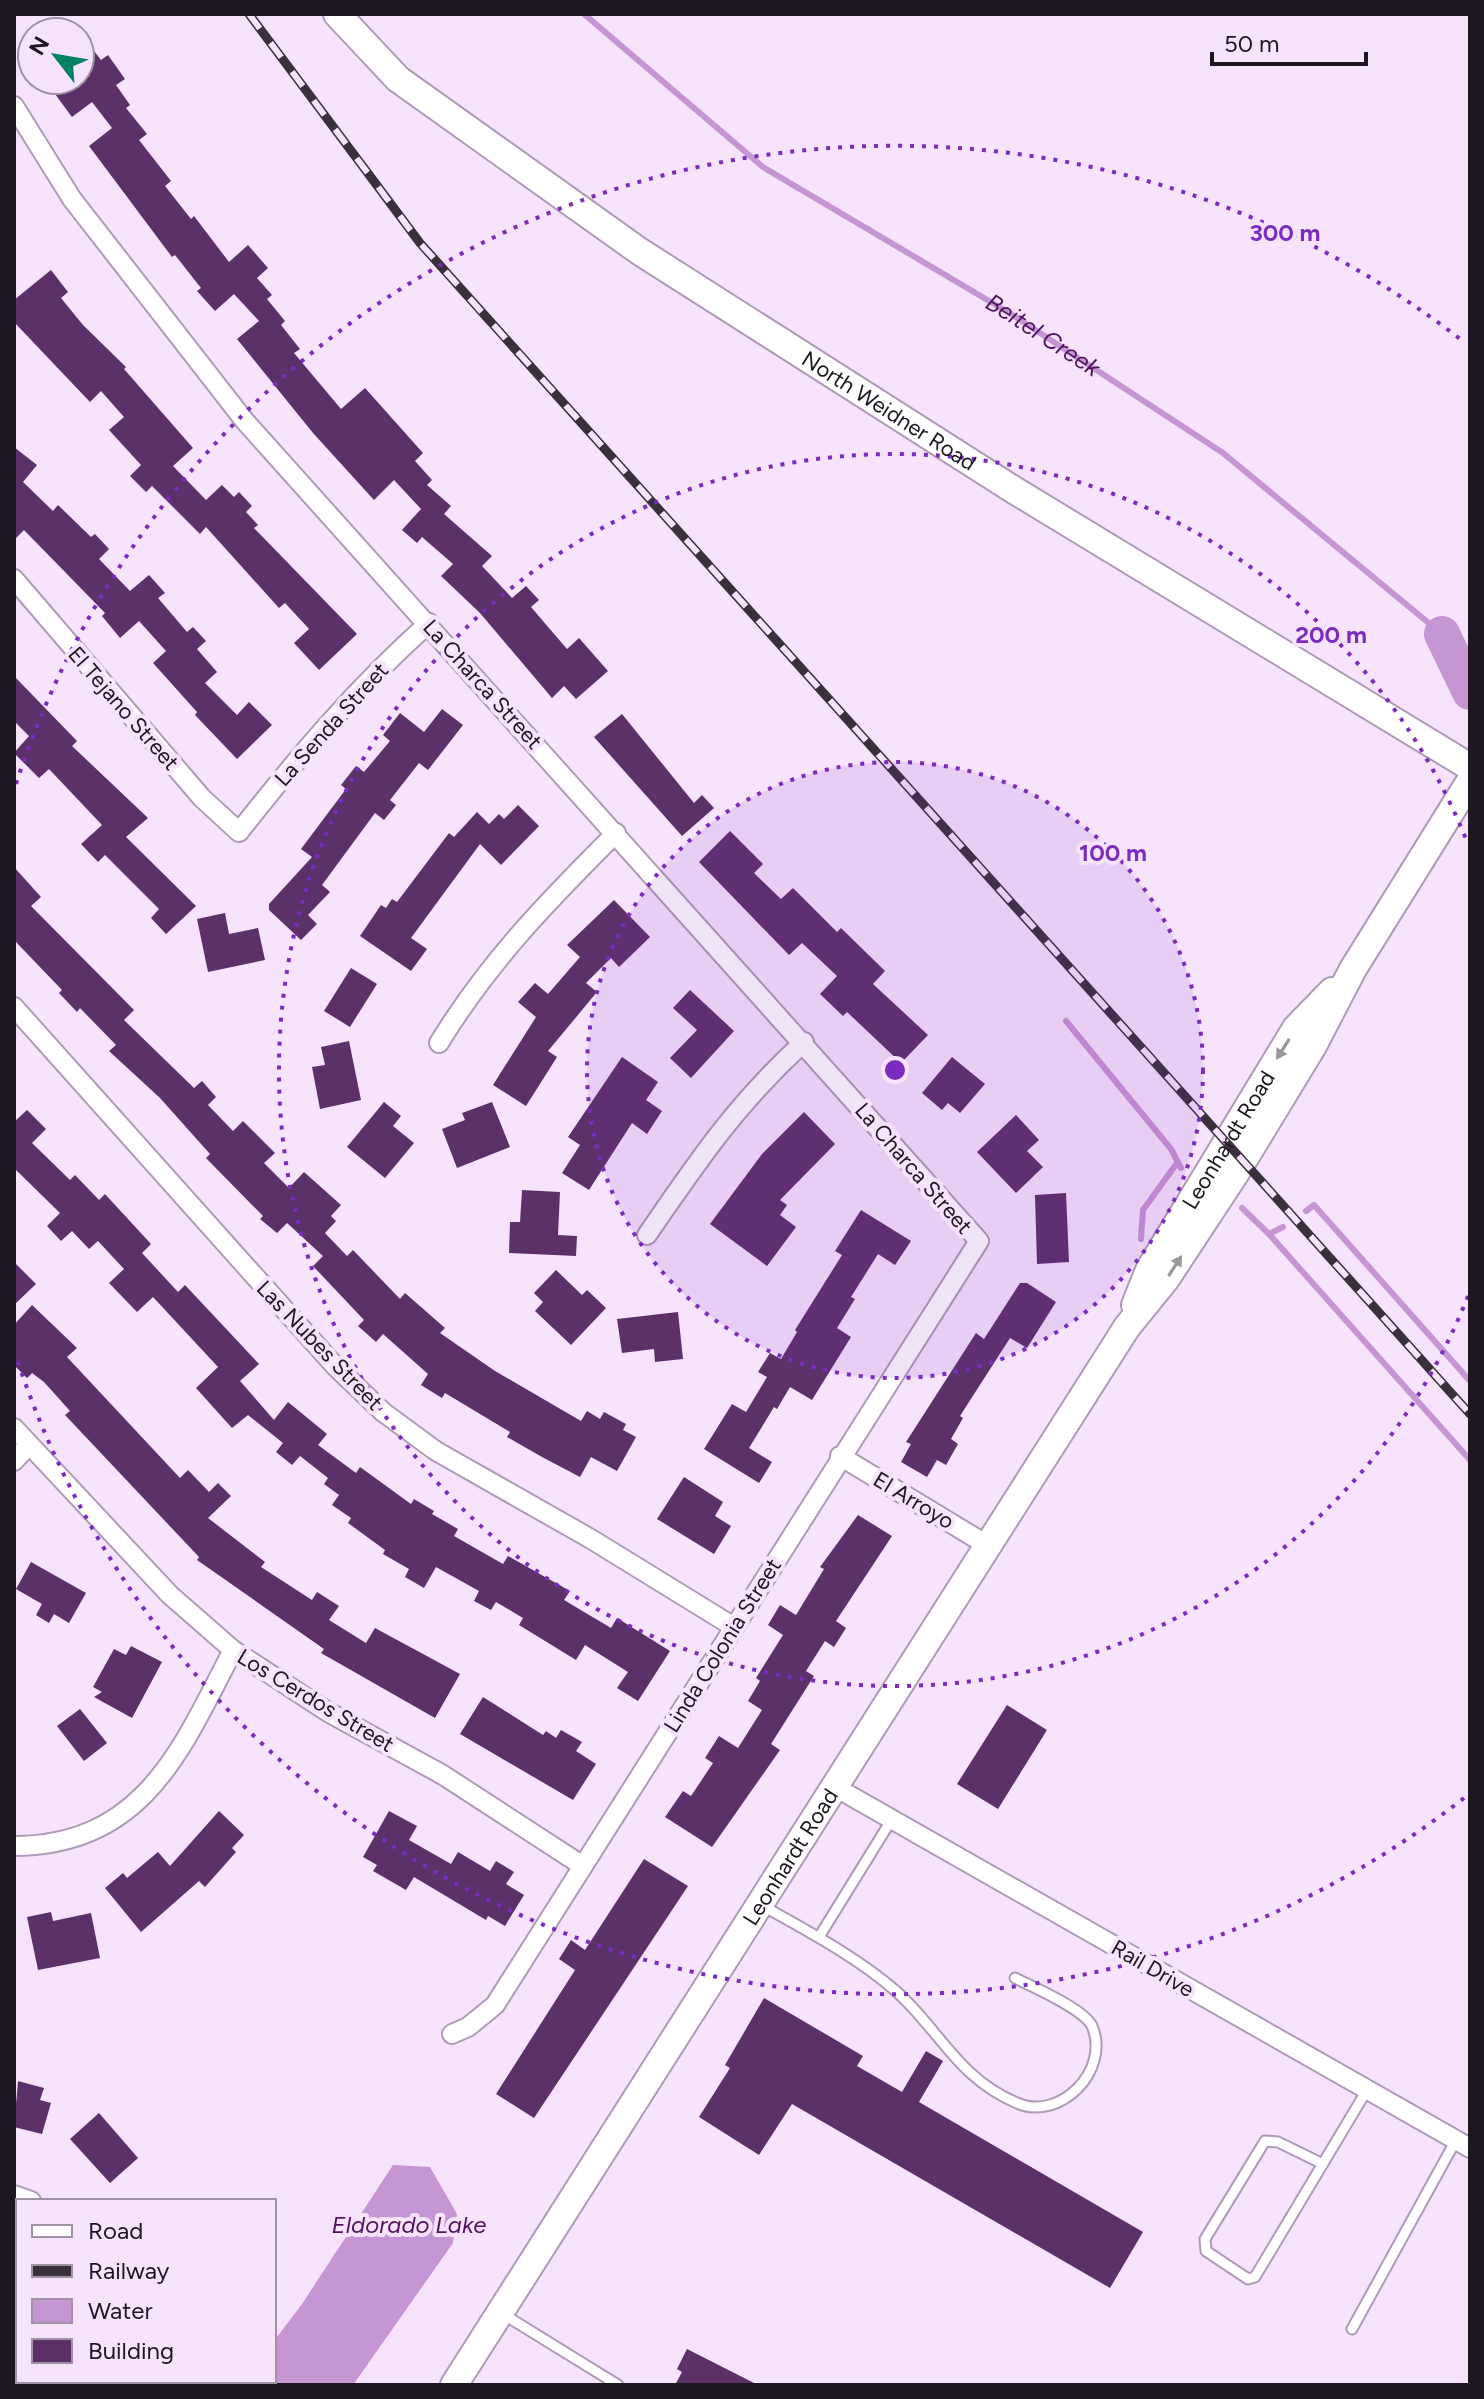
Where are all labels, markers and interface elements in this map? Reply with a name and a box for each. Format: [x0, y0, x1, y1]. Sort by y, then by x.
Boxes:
north arrow [16, 16, 96, 96]
scale bar [1212, 16, 1366, 66]
text: 50 m [1224, 29, 1280, 58]
text: N [23, 32, 55, 60]
text: 300 m [1249, 218, 1321, 247]
water label: Beitel Creek [981, 287, 1107, 383]
street label: North Weidner Road [797, 345, 981, 476]
street label: La Charca Street [417, 614, 548, 755]
text: 200 m [1295, 620, 1367, 649]
street label: El Tejano Street [62, 641, 185, 776]
street label: La Senda Street [269, 657, 394, 792]
text: 100 m [1079, 838, 1147, 867]
one-way arrow [1276, 1037, 1291, 1060]
centre of rings [881, 1056, 909, 1084]
street label: Leonhardt Road [1176, 1066, 1281, 1214]
street label: La Charca Street [849, 1097, 978, 1239]
one-way arrow [1167, 1255, 1181, 1277]
street label: Las Nubes Street [251, 1275, 388, 1416]
street label: El Arroyo [868, 1466, 959, 1535]
street label: Linda Colonia Street [658, 1553, 787, 1737]
street label: Los Cerdos Street [232, 1643, 399, 1758]
street label: Leonhardt Road [737, 1784, 844, 1930]
street label: Rail Drive [1106, 1934, 1199, 2003]
legend [16, 2199, 276, 2383]
water label: Eldorado Lake [332, 2210, 486, 2239]
text: Road [88, 2216, 143, 2245]
text: Railway [88, 2256, 170, 2285]
text: Water [88, 2296, 153, 2325]
text: Building [88, 2336, 174, 2365]

